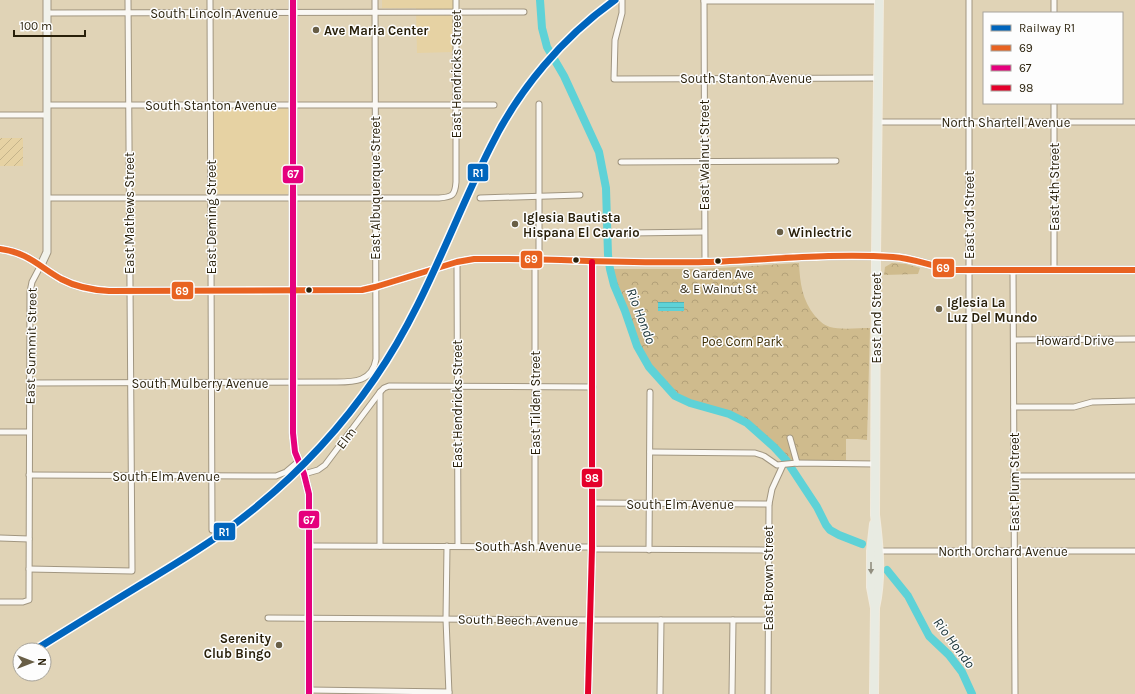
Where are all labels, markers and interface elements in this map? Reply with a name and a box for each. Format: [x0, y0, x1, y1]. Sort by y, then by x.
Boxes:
street label: South Lincoln Avenue [150, 6, 278, 21]
street label: East Hendricks Street [449, 10, 464, 138]
scale bar [14, 12, 85, 38]
legend [983, 12, 1123, 104]
text: 100 m [20, 19, 52, 33]
text: Railway R1 [1019, 21, 1075, 35]
place label: Ave Maria Center [324, 23, 429, 38]
marker: Ave Maria Center [311, 25, 321, 35]
text: 69 [1019, 41, 1033, 55]
text: 67 [1019, 61, 1032, 75]
street label: South Stanton Avenue [680, 71, 812, 86]
text: 98 [1019, 81, 1033, 95]
street label: South Stanton Avenue [145, 98, 277, 113]
street label: East Walnut Street [697, 100, 712, 210]
street label: North Shartell Avenue [942, 115, 1071, 130]
street label: East Albuquerque Street [368, 116, 384, 260]
street label: East 4th Street [1047, 143, 1062, 231]
street label: East Mathews Street [122, 152, 137, 274]
street label: East Deming Street [204, 160, 219, 274]
line badge: R1 [467, 163, 489, 182]
line badge: 67 [282, 165, 304, 184]
text: R1 [472, 167, 484, 180]
text: 67 [287, 168, 300, 181]
street label: East 3rd Street [962, 171, 977, 259]
place label: Iglesia Bautista Hispana El Cavario [523, 210, 640, 240]
marker: Iglesia Bautista Hispana El Cavario [510, 219, 520, 229]
place label: Winlectric [788, 225, 852, 240]
marker: Winlectric [775, 227, 785, 237]
line badge: 69 [520, 250, 543, 269]
text: 69 [524, 253, 538, 266]
unlabelled marker [571, 255, 581, 265]
marker: S Garden Ave & E Walnut St [713, 256, 723, 266]
line badge: 69 [932, 258, 955, 278]
text: 69 [936, 262, 950, 275]
place label: S Garden Ave & E Walnut St [679, 267, 757, 296]
street label: East 2nd Street [869, 272, 884, 364]
line badge: 69 [171, 281, 194, 300]
text: 69 [175, 285, 189, 298]
unlabelled marker [304, 285, 314, 295]
water label: Rio Hondo [623, 286, 659, 347]
street label: East Summit Street [22, 287, 40, 405]
place label: Iglesia La Luz Del Mundo [947, 295, 1037, 325]
marker: Iglesia La Luz Del Mundo [934, 304, 944, 314]
street label: Howard Drive [1036, 333, 1114, 348]
park label: Poe Corn Park [701, 334, 783, 349]
street label: East Hendricks Street [450, 340, 465, 468]
street label: East Tilden Street [528, 351, 543, 455]
street label: South Mulberry Avenue [132, 376, 269, 391]
street label: Elm [333, 424, 359, 452]
street label: East Plum Street [1007, 432, 1022, 531]
line badge: 98 [581, 468, 603, 488]
street label: South Elm Avenue [112, 469, 220, 484]
text: 98 [585, 472, 599, 485]
street label: South Elm Avenue [626, 497, 734, 512]
line badge: 67 [298, 510, 320, 529]
text: 67 [303, 514, 316, 527]
line badge: R1 [213, 522, 236, 541]
street label: East Brown Street [761, 525, 776, 631]
text: R1 [218, 526, 230, 539]
street label: South Ash Avenue [475, 539, 582, 554]
street label: North Orchard Avenue [938, 544, 1068, 559]
one-way arrow [868, 562, 874, 575]
street label: South Beech Avenue [458, 611, 579, 629]
water label: Rio Hondo [930, 614, 979, 672]
place label: Serenity Club Bingo [204, 631, 271, 661]
marker: Serenity Club Bingo [274, 640, 284, 650]
north arrow [12, 642, 52, 682]
text: N [35, 658, 48, 666]

